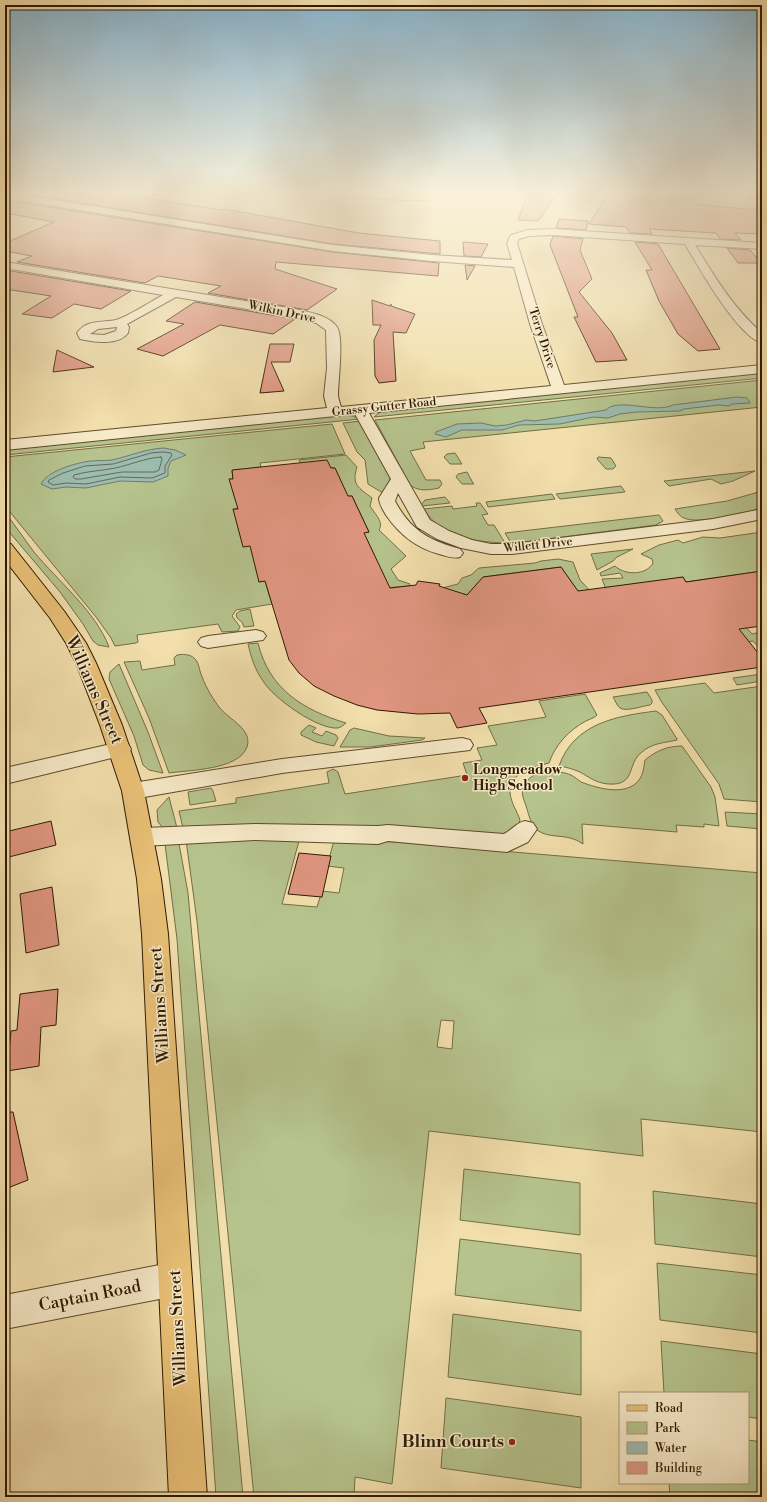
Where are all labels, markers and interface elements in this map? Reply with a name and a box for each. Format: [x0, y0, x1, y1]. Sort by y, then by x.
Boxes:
street label: Wilkin Drive [246, 297, 317, 326]
street label: Terry Drive [525, 306, 559, 370]
street label: Grassy Gutter Road [331, 394, 437, 420]
street label: Willett Drive [502, 534, 573, 556]
street label: Williams Street [60, 631, 128, 748]
place label: Longmeadow High School [473, 761, 562, 795]
marker: Longmeadow High School [460, 773, 470, 783]
street label: Williams Street [145, 946, 175, 1065]
street label: Williams Street [164, 1269, 192, 1388]
street label: Captain Road [37, 1275, 143, 1317]
legend [619, 1392, 749, 1484]
text: Road [655, 1401, 683, 1416]
text: Park [655, 1421, 681, 1436]
place label: Blinn Courts [402, 1431, 504, 1453]
marker: Blinn Courts [507, 1437, 517, 1447]
text: Water [654, 1441, 687, 1456]
text: Building [654, 1461, 703, 1476]

